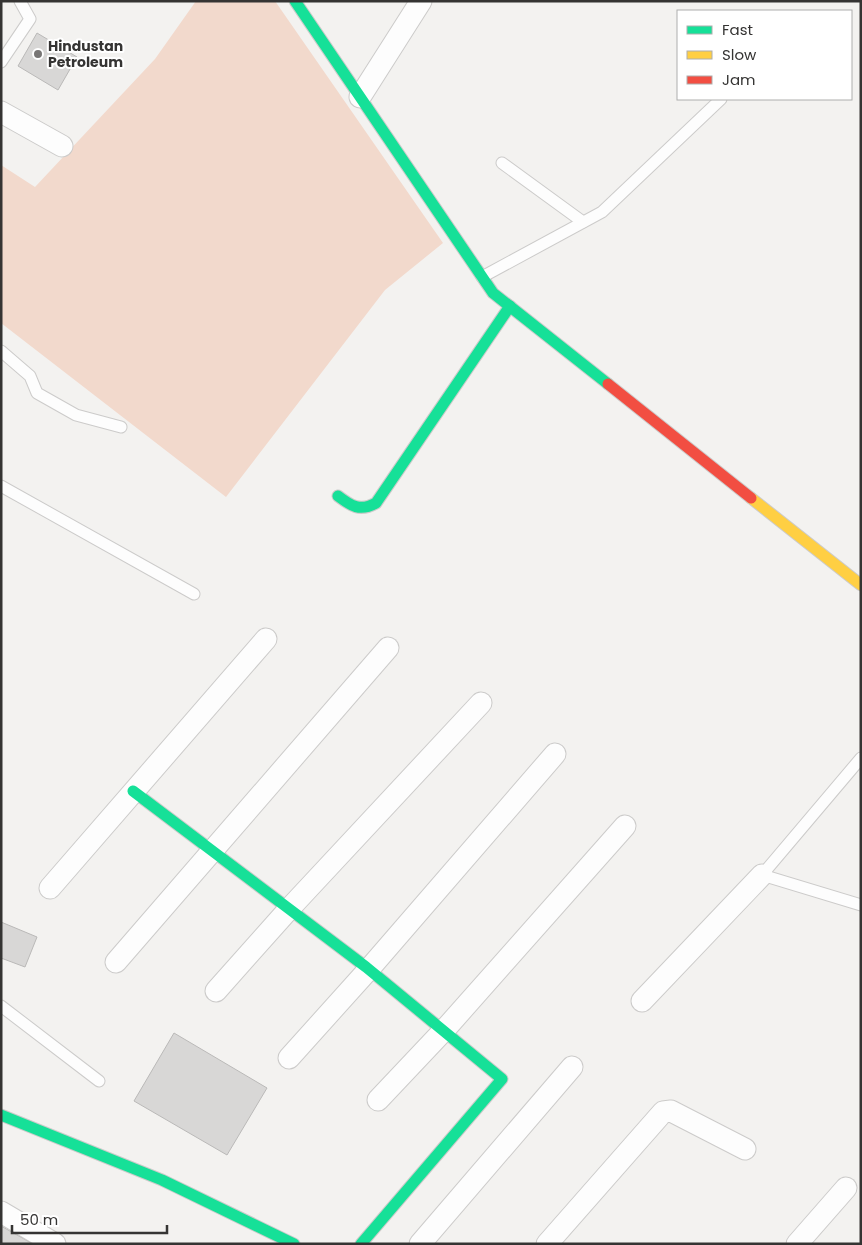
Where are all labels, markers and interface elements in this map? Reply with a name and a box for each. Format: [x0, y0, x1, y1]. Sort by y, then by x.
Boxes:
legend [677, 10, 852, 100]
text: Fast [722, 19, 753, 40]
place label: Hindustan Petroleum [48, 36, 123, 72]
text: Slow [722, 44, 757, 65]
marker: Hindustan Petroleum [32, 48, 44, 60]
text: Jam [722, 69, 756, 90]
scale bar [12, 1202, 168, 1234]
text: 50 m [20, 1209, 58, 1230]

